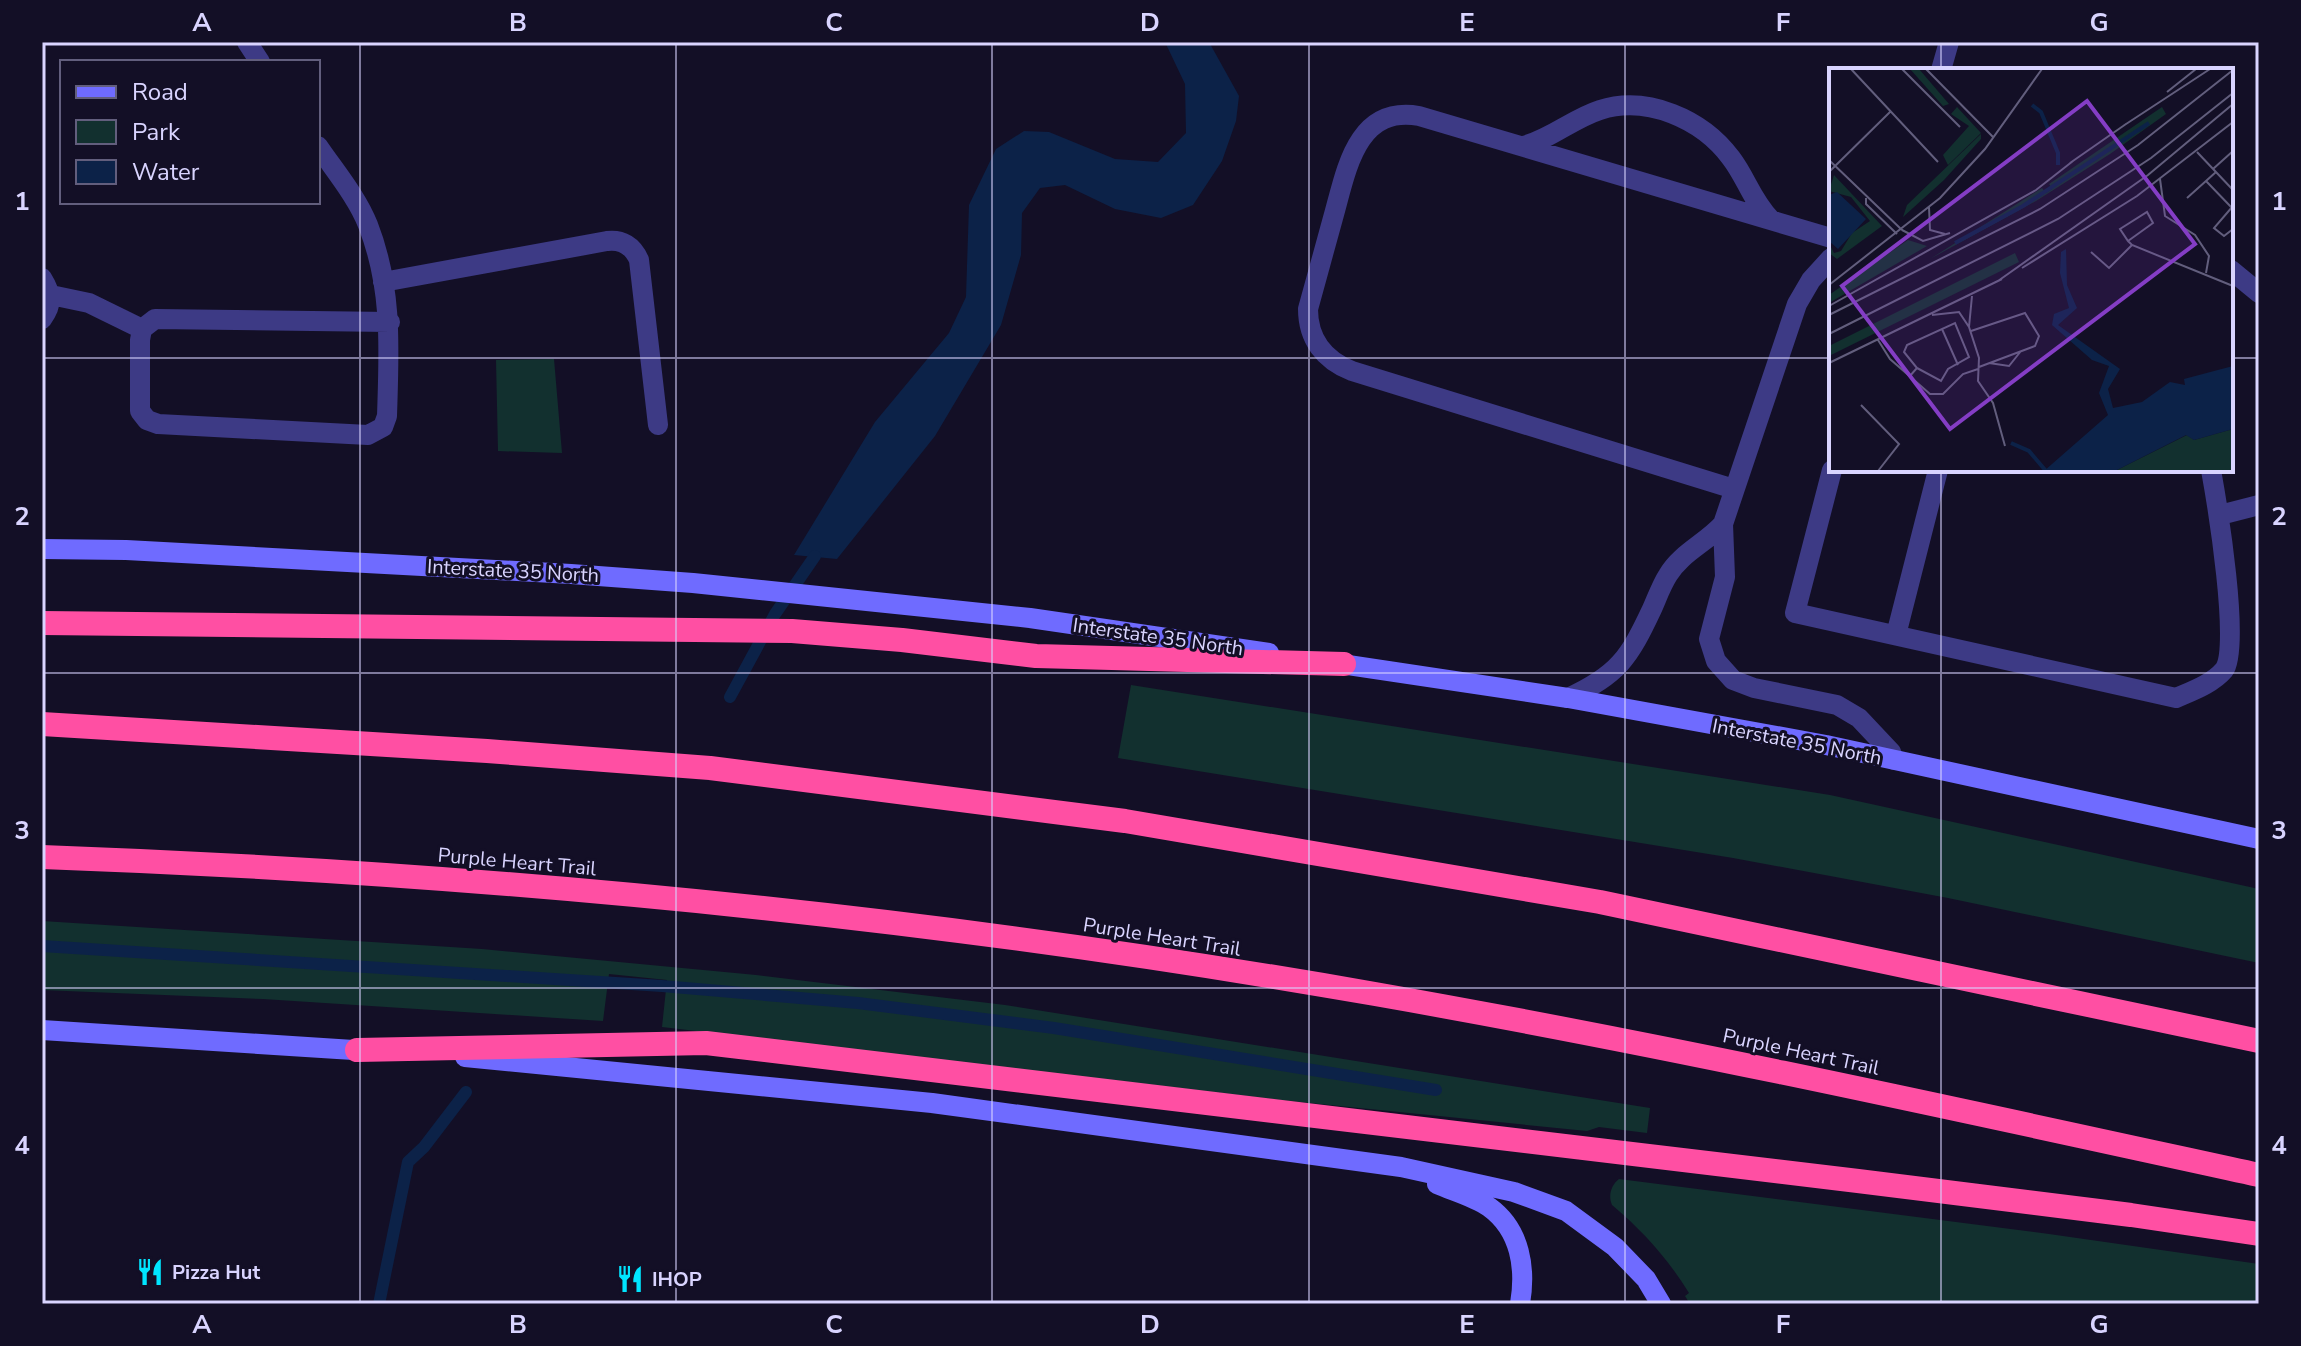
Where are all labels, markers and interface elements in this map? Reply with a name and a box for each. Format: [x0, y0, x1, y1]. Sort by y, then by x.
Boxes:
text: A [192, 5, 212, 40]
text: B [509, 5, 527, 40]
text: C [825, 5, 843, 40]
text: D [1140, 5, 1160, 40]
text: E [1459, 5, 1475, 40]
text: F [1776, 5, 1790, 40]
text: G [2089, 5, 2109, 40]
legend [60, 60, 320, 204]
inset map [1829, 68, 2233, 472]
text: Road [132, 76, 188, 108]
text: Park [132, 116, 181, 148]
text: Water [132, 156, 200, 188]
text: 1 [14, 184, 30, 219]
text: 1 [2271, 184, 2287, 219]
text: 2 [14, 499, 30, 534]
text: 2 [2271, 499, 2287, 534]
street label: Interstate 35 North [426, 553, 600, 589]
street label: Interstate 35 North [1071, 612, 1245, 662]
street label: Interstate 35 North [1710, 712, 1884, 772]
text: 3 [14, 813, 30, 848]
text: 3 [2271, 813, 2287, 848]
street label: Purple Heart Trail [437, 842, 598, 882]
street label: Purple Heart Trail [1081, 911, 1243, 963]
street label: Purple Heart Trail [1720, 1022, 1882, 1082]
text: 4 [14, 1128, 30, 1163]
text: 4 [2271, 1128, 2287, 1163]
restaurant icon: Pizza Hut [135, 1257, 165, 1287]
place label: Pizza Hut [172, 1259, 260, 1286]
restaurant icon: IHOP [615, 1264, 645, 1294]
place label: IHOP [652, 1266, 702, 1293]
text: A [192, 1307, 212, 1342]
text: B [509, 1307, 527, 1342]
text: C [825, 1307, 843, 1342]
text: D [1140, 1307, 1160, 1342]
text: E [1459, 1307, 1475, 1342]
text: F [1776, 1307, 1790, 1342]
text: G [2089, 1307, 2109, 1342]

